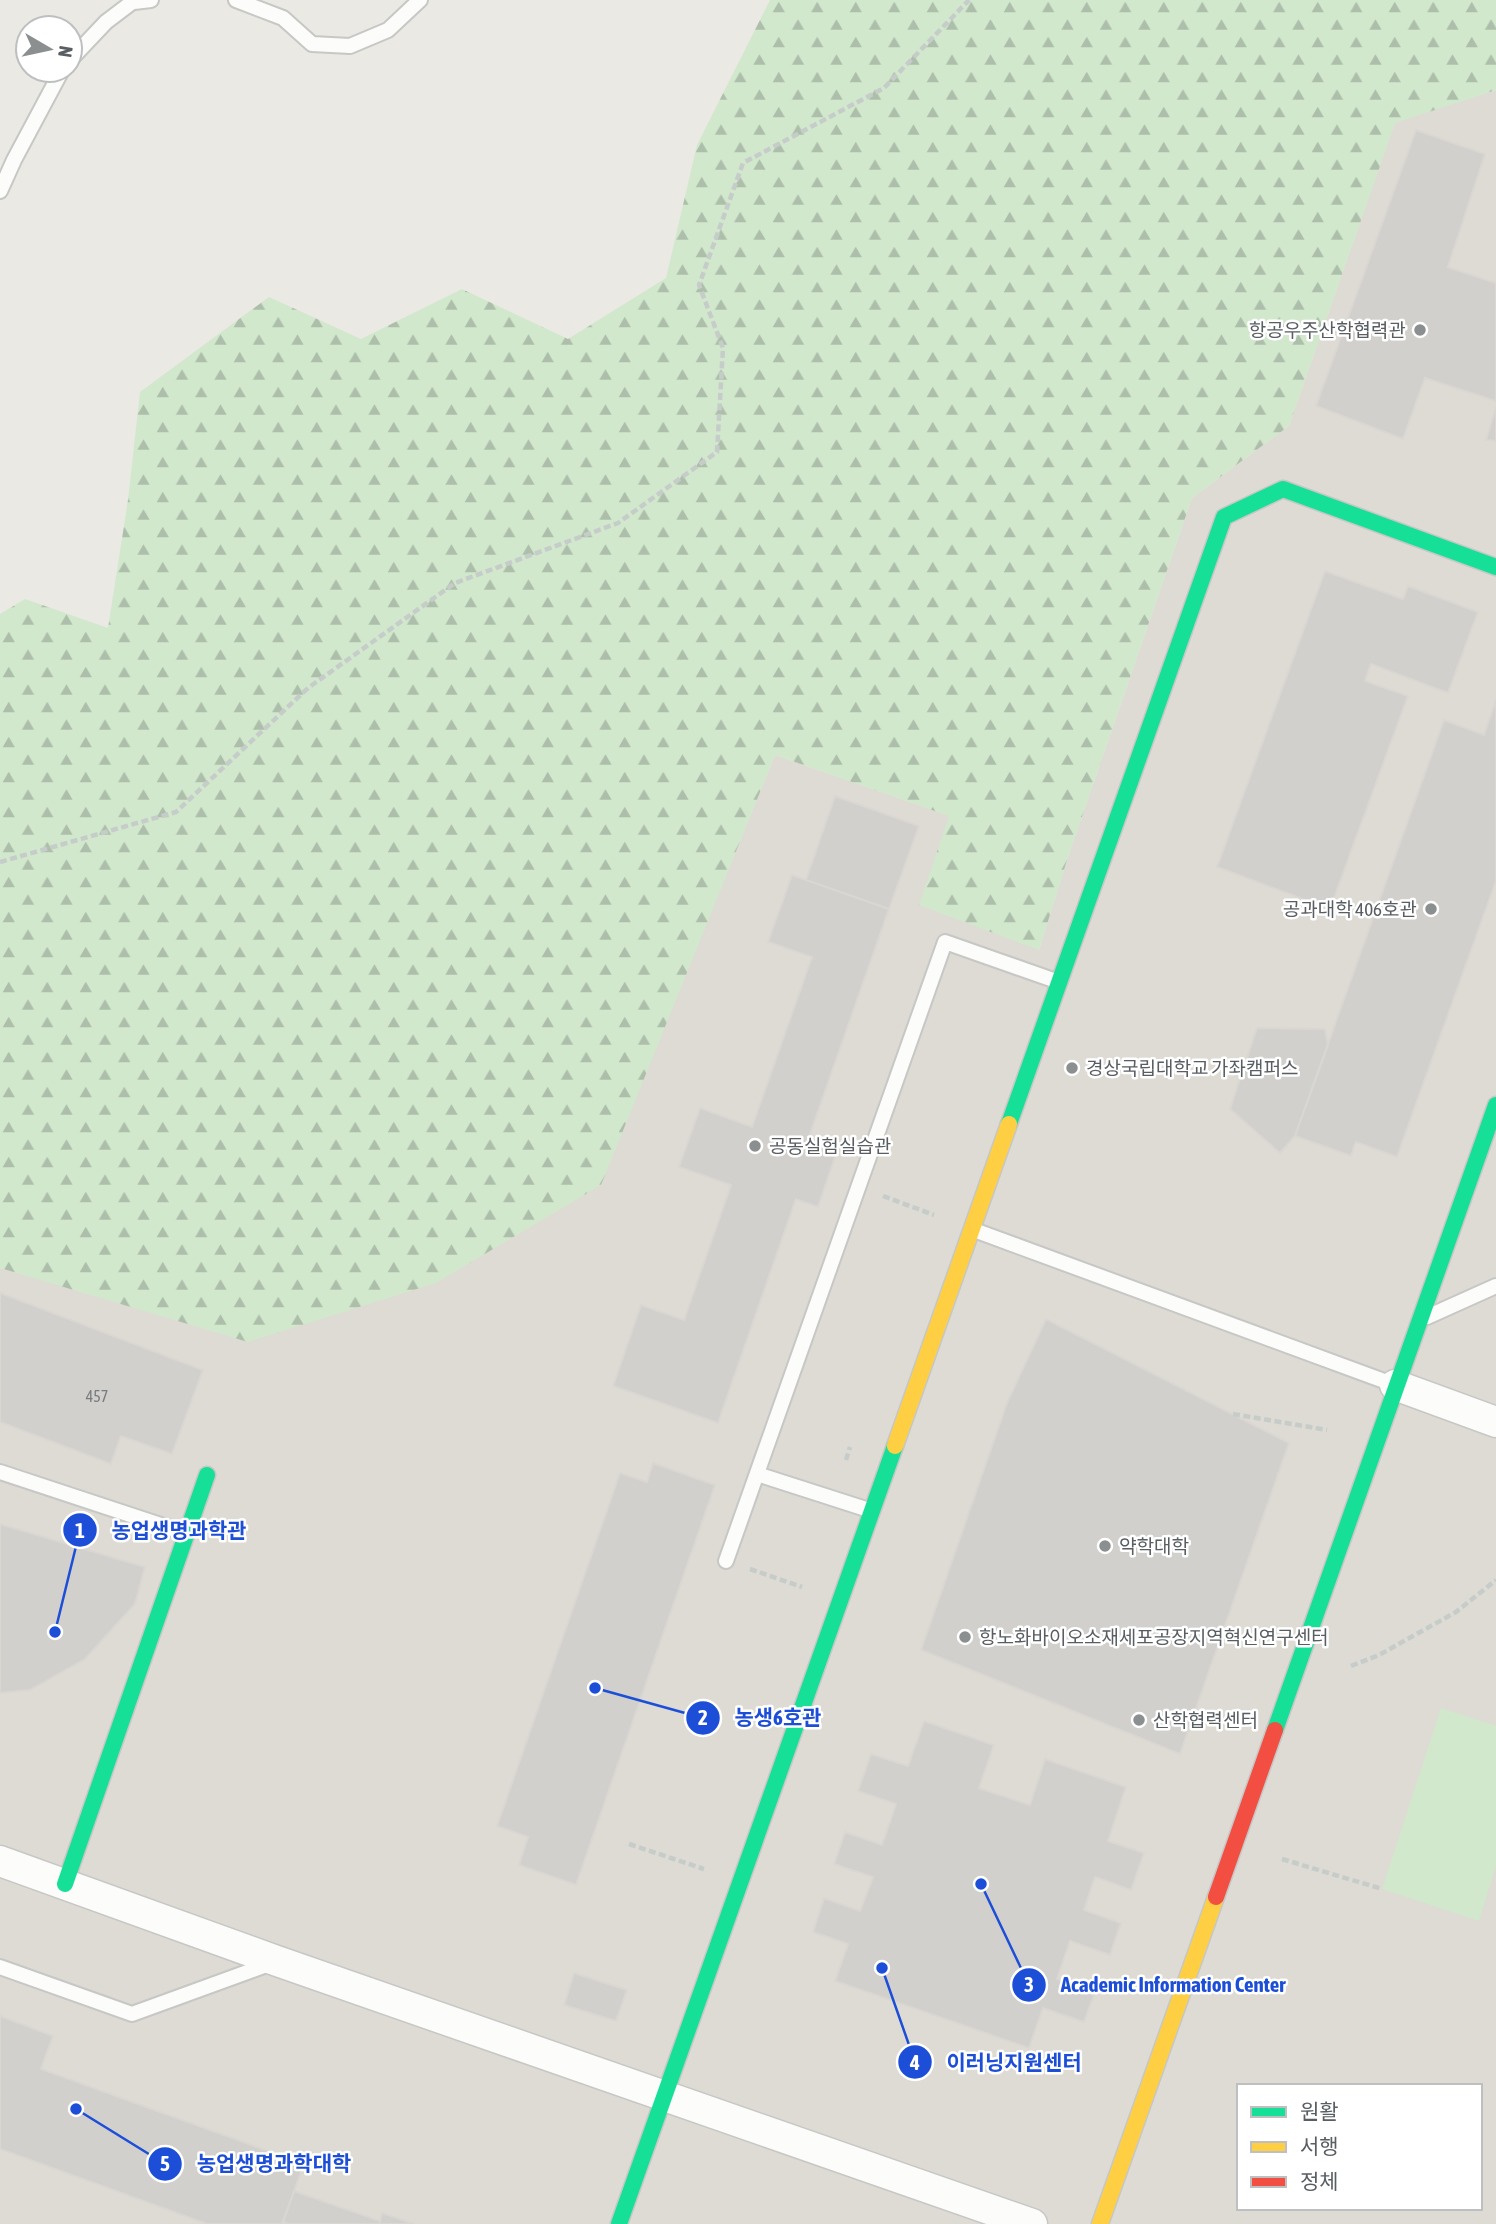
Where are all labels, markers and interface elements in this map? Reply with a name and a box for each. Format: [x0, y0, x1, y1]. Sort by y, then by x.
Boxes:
north arrow [14, 14, 84, 84]
text: N [54, 44, 78, 59]
place label: 항공우주산학협력관 [1249, 319, 1406, 341]
marker: 항공우주산학협력관 [1412, 322, 1428, 338]
place label: 공과대학 406호관 [1283, 898, 1417, 920]
marker: 공과대학 406호관 [1423, 901, 1439, 917]
place label: 경상국립대학교 가좌캠퍼스 [1086, 1057, 1298, 1079]
marker: 경상국립대학교 가좌캠퍼스 [1064, 1060, 1080, 1076]
place label: 공동실험실습관 [769, 1135, 891, 1157]
marker: 공동실험실습관 [747, 1138, 763, 1154]
house number: 457 [86, 1387, 108, 1405]
callout: 농업생명과학관 [63, 1509, 261, 1551]
text: 1 [75, 1518, 85, 1542]
text: 농업생명과학관 [111, 1518, 247, 1542]
place label: 약학대학 [1119, 1535, 1189, 1557]
marker: 약학대학 [1097, 1538, 1113, 1554]
place label: 항노화바이오소재세포공장지역혁신연구센터 [979, 1626, 1329, 1648]
marker: 항노화바이오소재세포공장지역혁신연구센터 [957, 1629, 973, 1645]
callout: 농생6호관 [686, 1697, 836, 1739]
text: 2 [698, 1705, 708, 1729]
text: 농생6호관 [734, 1705, 822, 1729]
place label: 산학협력센터 [1153, 1709, 1258, 1731]
marker: 산학협력센터 [1131, 1712, 1147, 1728]
callout: Academic Information Center [1012, 1964, 1300, 2006]
text: 3 [1024, 1972, 1034, 1996]
text: Academic Information Center [1060, 1972, 1286, 1996]
callout: 이러닝지원센터 [897, 2041, 1095, 2083]
text: 4 [909, 2050, 920, 2074]
text: 이러닝지원센터 [946, 2050, 1082, 2074]
legend [1237, 2084, 1482, 2210]
text: 원활 [1300, 2099, 1339, 2123]
text: 서행 [1300, 2134, 1339, 2158]
callout: 농업생명과학대학 [147, 2143, 365, 2185]
text: 5 [160, 2151, 170, 2175]
text: 농업생명과학대학 [197, 2151, 351, 2175]
text: 정체 [1300, 2169, 1339, 2193]

